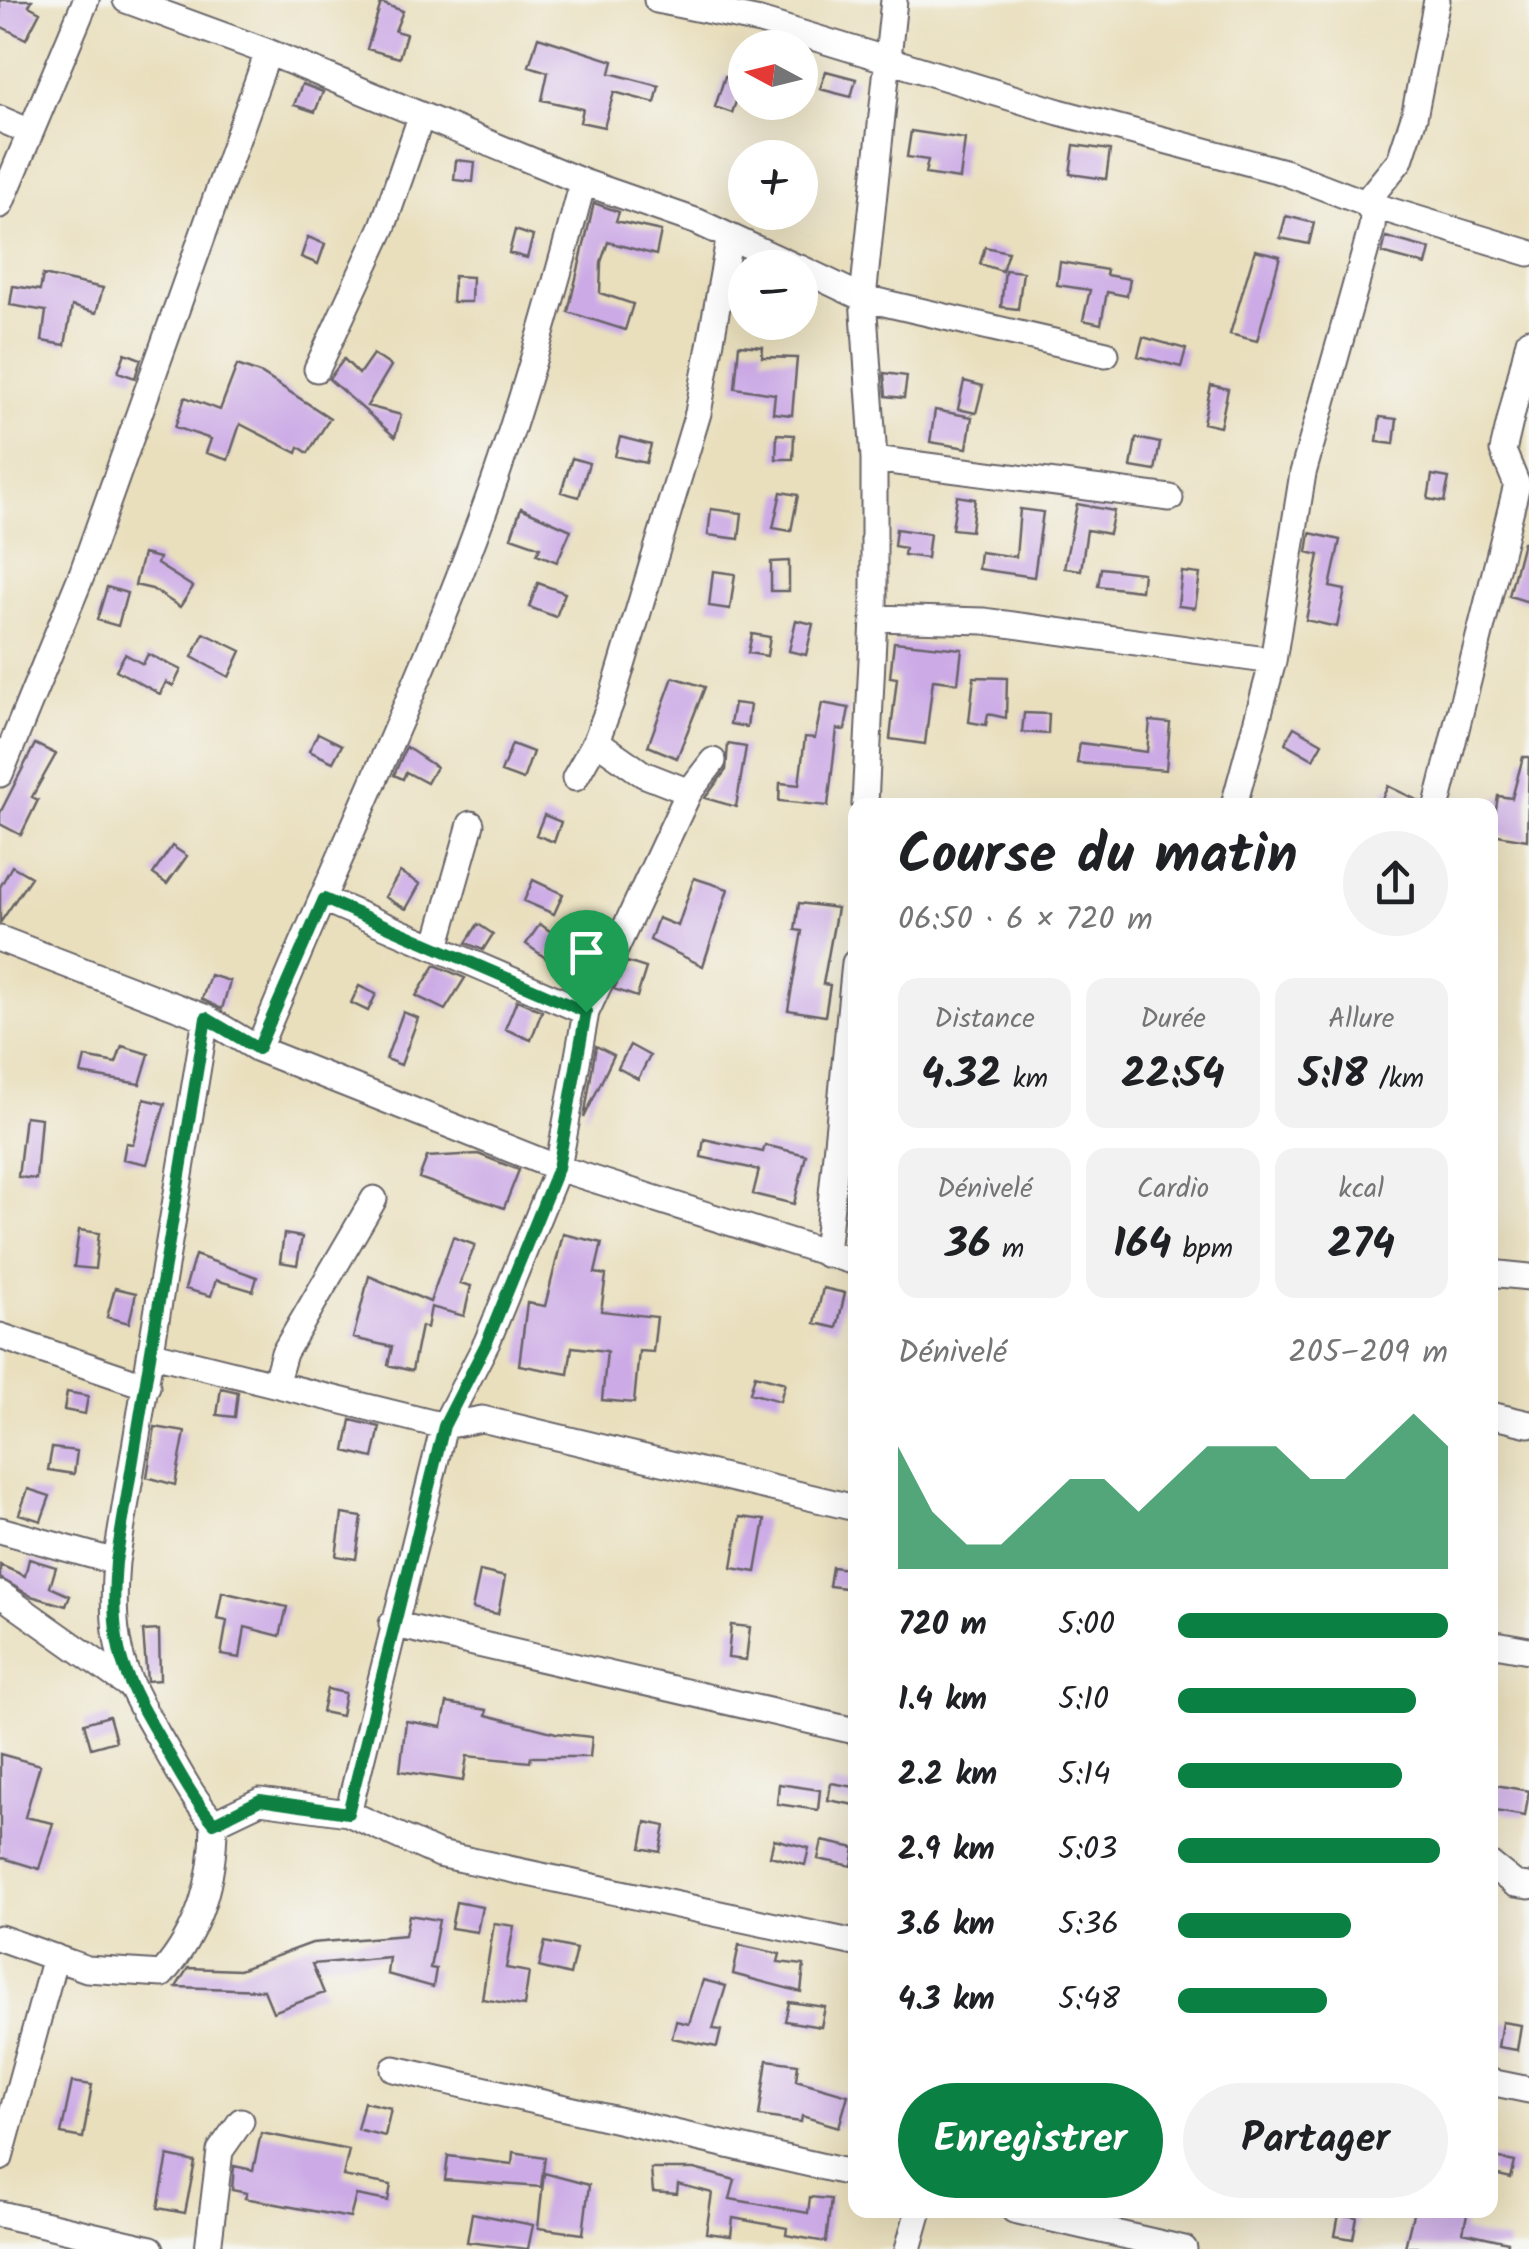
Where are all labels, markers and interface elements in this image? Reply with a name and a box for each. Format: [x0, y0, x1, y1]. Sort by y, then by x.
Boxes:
north arrow [728, 30, 818, 120]
map controls [728, 30, 818, 340]
button: + [728, 140, 818, 230]
button: − [728, 250, 818, 340]
text: Course du matin [898, 814, 1298, 901]
button: share [1343, 831, 1448, 936]
text: 06:50 · 6 × 720 m [898, 895, 1153, 946]
pin [544, 910, 629, 1013]
icon: arrive [559, 925, 614, 980]
text: Distance [934, 997, 1035, 1042]
text: Durée [1140, 997, 1206, 1042]
text: Allure [1328, 997, 1394, 1042]
text: 4.32 [921, 1042, 1001, 1109]
text: 22:54 [1121, 1042, 1225, 1109]
text: 5:18 [1299, 1042, 1368, 1109]
text: km [1001, 1057, 1048, 1102]
text: /km [1368, 1057, 1424, 1102]
text: Dénivelé [937, 1167, 1032, 1212]
text: Cardio [1137, 1167, 1209, 1212]
text: kcal [1339, 1167, 1384, 1212]
text: 36 [945, 1212, 991, 1279]
text: 164 [1113, 1212, 1171, 1279]
text: 274 [1328, 1212, 1395, 1279]
text: m [991, 1227, 1024, 1272]
text: bpm [1171, 1227, 1233, 1272]
text: Dénivelé [898, 1328, 1007, 1379]
text: 205–209 m [1288, 1328, 1448, 1379]
text: 720 m [898, 1600, 987, 1651]
text: 5:00 [1058, 1600, 1115, 1651]
text: 1.4 km [898, 1675, 987, 1726]
text: 5:10 [1058, 1675, 1109, 1726]
text: 2.2 km [898, 1750, 997, 1801]
text: 5:14 [1058, 1750, 1111, 1801]
text: 2.9 km [898, 1825, 995, 1876]
text: 5:03 [1058, 1825, 1117, 1876]
text: 3.6 km [898, 1900, 995, 1951]
text: 5:36 [1058, 1900, 1119, 1951]
text: 4.3 km [898, 1975, 995, 2026]
text: 5:48 [1058, 1975, 1120, 2026]
button: Enregistrer [898, 2083, 1163, 2198]
button: Partager [1183, 2083, 1448, 2198]

